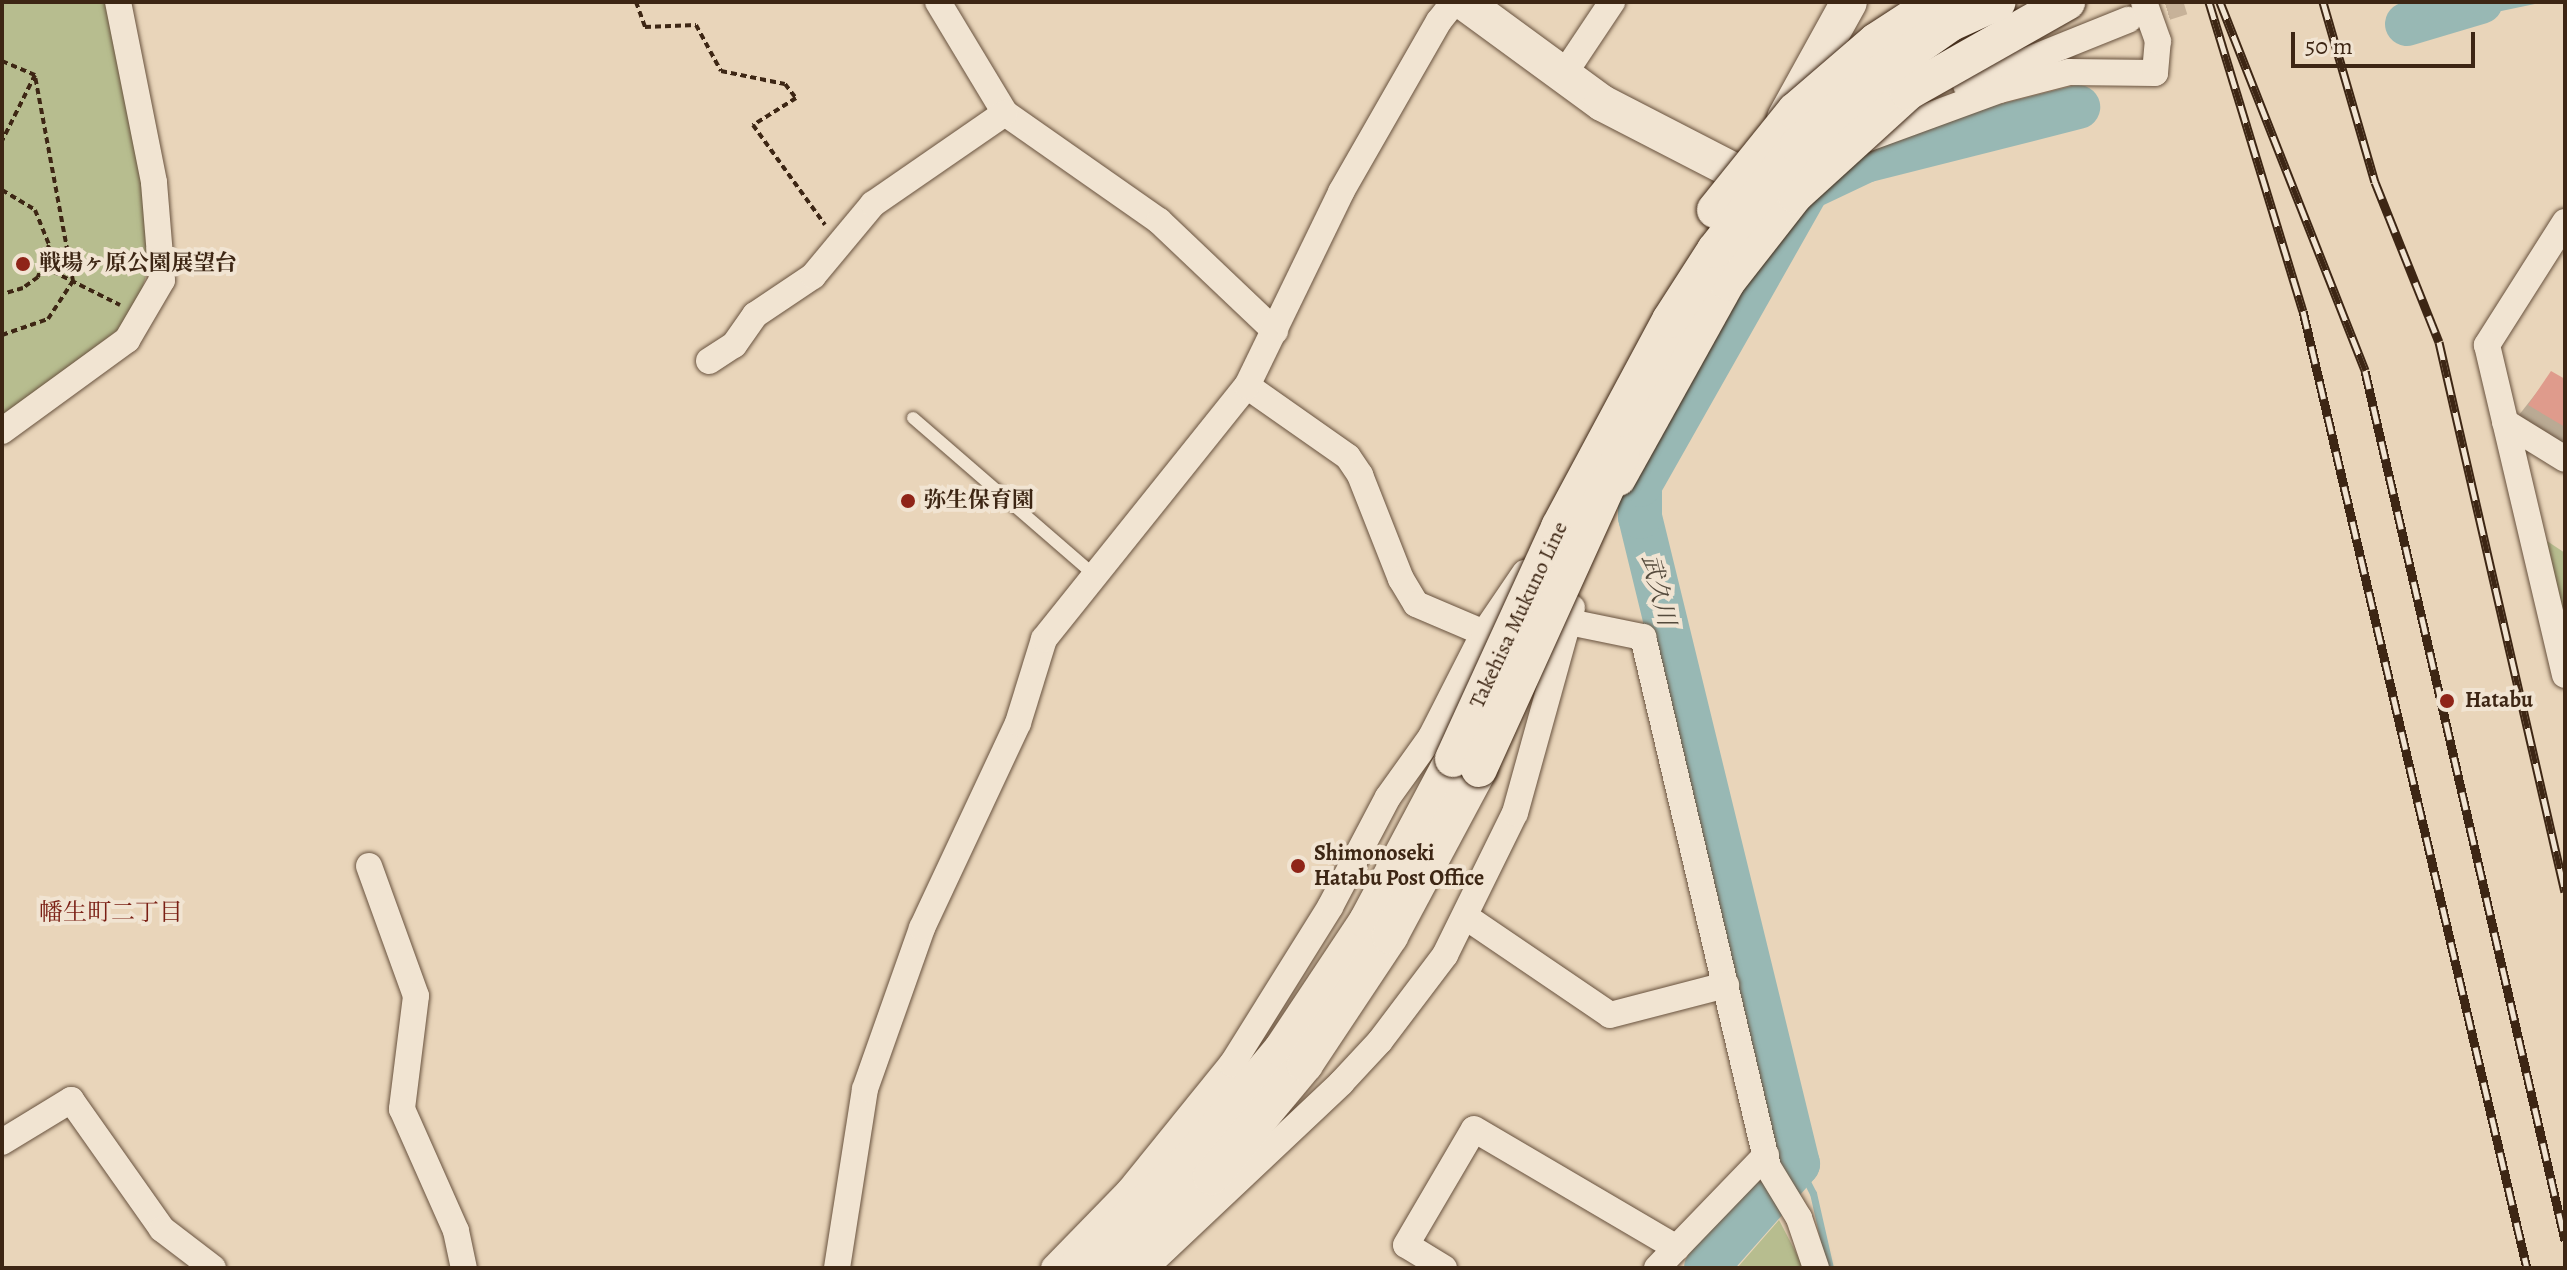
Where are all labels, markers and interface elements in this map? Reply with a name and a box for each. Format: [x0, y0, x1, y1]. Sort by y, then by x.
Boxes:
scale bar [2295, 16, 2479, 66]
text: 50 m [2305, 30, 2353, 62]
place label: 戦場ヶ原公園展望台 [39, 251, 237, 277]
marker: 戦場ヶ原公園展望台 [14, 255, 32, 273]
place label: 弥生保育園 [924, 488, 1034, 514]
marker: 弥生保育園 [899, 492, 917, 510]
street label: Takehisa Mukuno Line [1464, 518, 1574, 712]
water label: 武久川 [1635, 552, 1681, 628]
place label: Hatabu [2465, 688, 2533, 714]
marker: Hatabu [2436, 690, 2458, 712]
place label: Shimonoseki Hatabu Post Office [1314, 840, 1484, 892]
marker: Shimonoseki Hatabu Post Office [1289, 857, 1307, 875]
district label: 幡生町二丁目 [39, 899, 183, 927]

